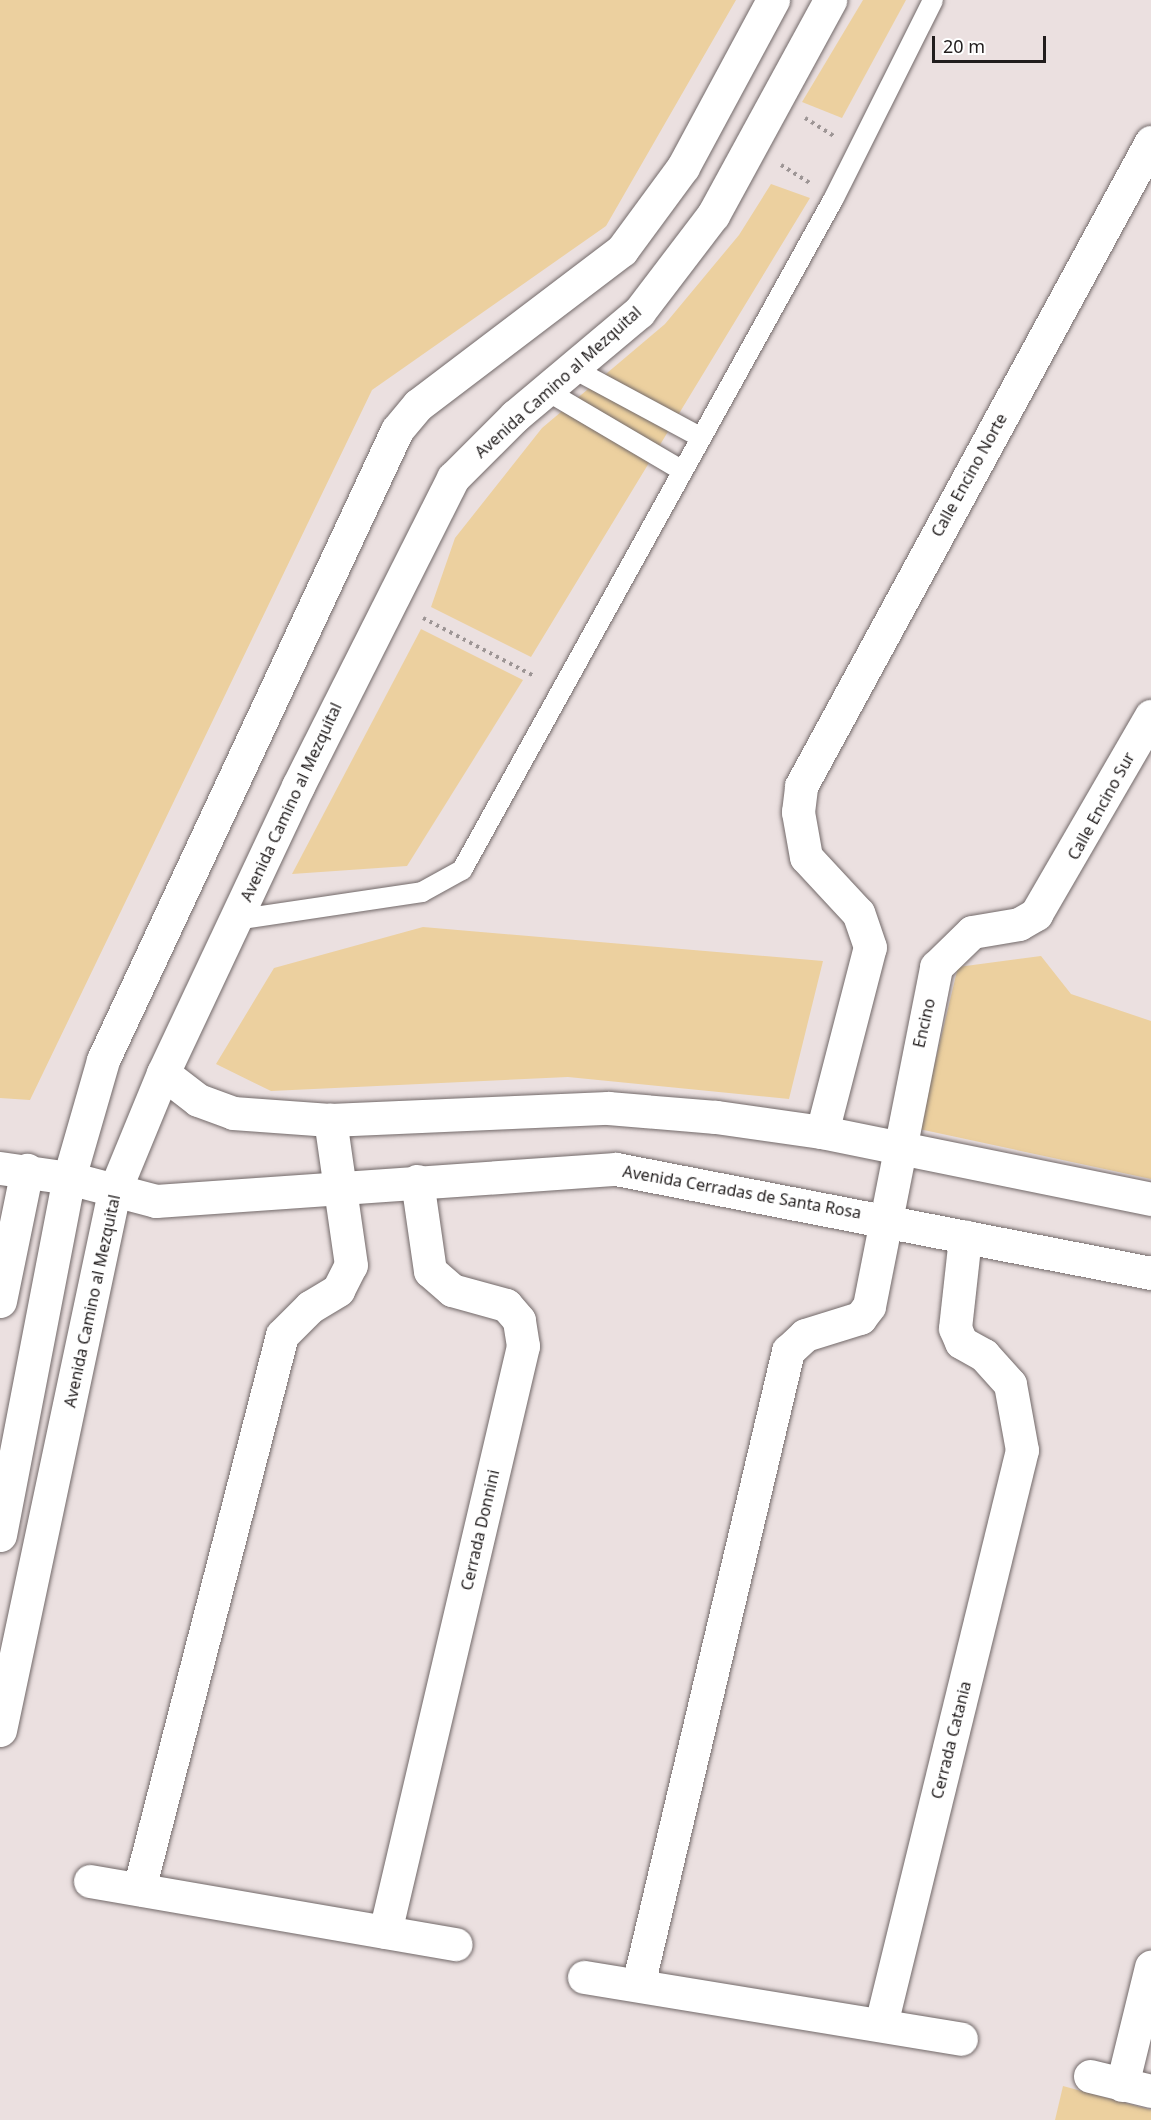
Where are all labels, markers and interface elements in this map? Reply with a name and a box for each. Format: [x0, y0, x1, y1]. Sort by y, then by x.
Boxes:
scale bar [935, 24, 1049, 62]
text: 20 m [943, 34, 985, 58]
street label: Avenida Camino al Mezquital [471, 302, 645, 462]
street label: Calle Encino Norte [927, 410, 1011, 540]
street label: Avenida Camino al Mezquital [236, 700, 346, 904]
street label: Calle Encino Sur [1063, 749, 1139, 863]
street label: Encino [909, 996, 939, 1050]
street label: Avenida Cerradas de Santa Rosa [621, 1162, 863, 1222]
street label: Avenida Camino al Mezquital [60, 1193, 124, 1409]
street label: Cerrada Donnini [457, 1468, 503, 1592]
street label: Cerrada Catania [927, 1679, 975, 1801]

